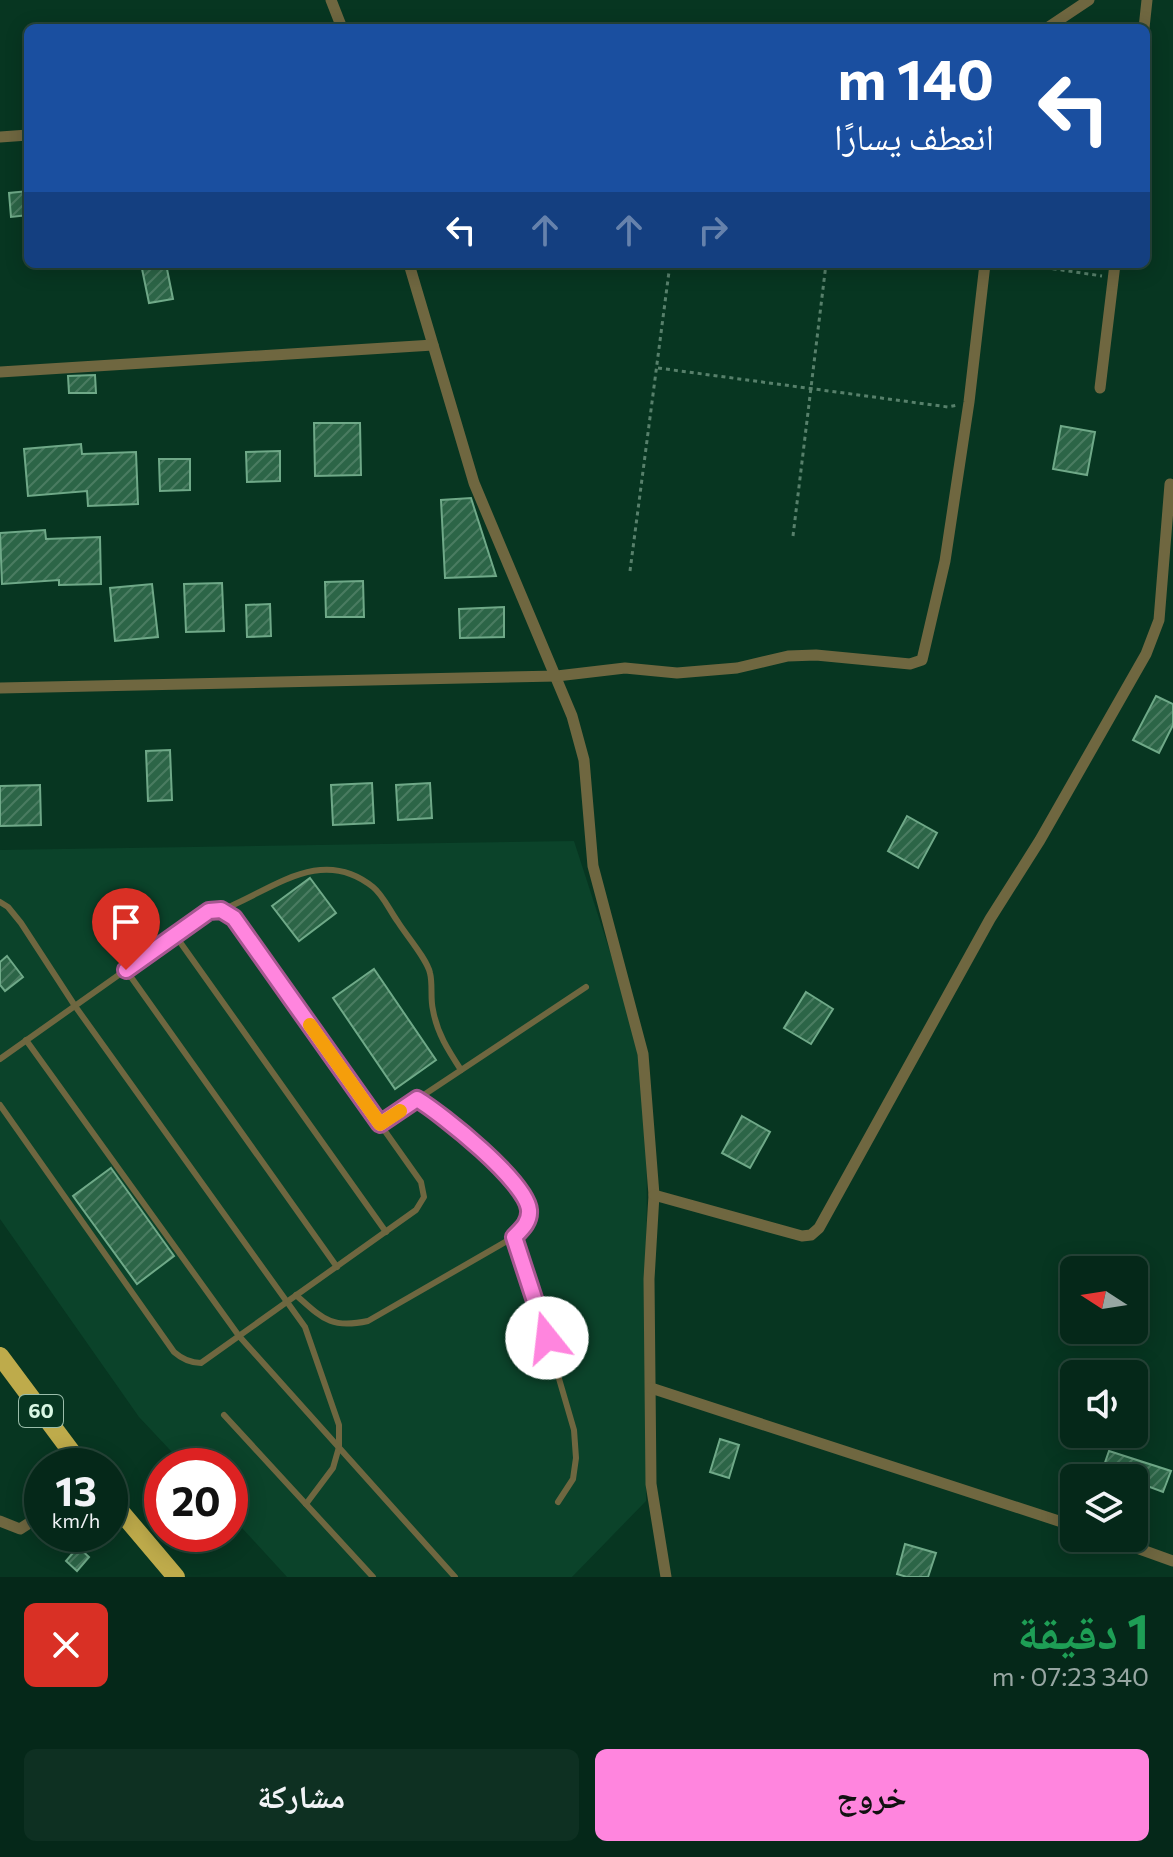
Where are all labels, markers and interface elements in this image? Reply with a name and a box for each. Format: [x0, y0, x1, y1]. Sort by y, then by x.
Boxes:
text: 140 m [838, 43, 994, 112]
icon: left [1022, 56, 1126, 160]
text: انعطف يسارًا [834, 113, 994, 157]
icon: left [439, 208, 483, 252]
icon: ahead [523, 208, 567, 252]
icon: ahead [607, 208, 651, 252]
icon: right [691, 208, 735, 252]
pin [92, 888, 160, 970]
icon: arrive [104, 900, 148, 944]
north arrow [1060, 1256, 1148, 1344]
map controls [1060, 1256, 1148, 1552]
position arrow [505, 1296, 589, 1380]
button: sound [1060, 1360, 1148, 1448]
road number: 60 [19, 1395, 63, 1427]
speed limit sign: 20 [144, 1448, 248, 1552]
button: layers [1060, 1464, 1148, 1552]
text: 13 [55, 1465, 97, 1514]
text: km/h [52, 1508, 100, 1532]
text: 1 دقيقة [1017, 1600, 1149, 1659]
button: close [24, 1603, 108, 1687]
text: 340 m · 07:23 [992, 1660, 1149, 1691]
button: مشاركة [24, 1749, 579, 1841]
button: خروج [595, 1749, 1149, 1841]

